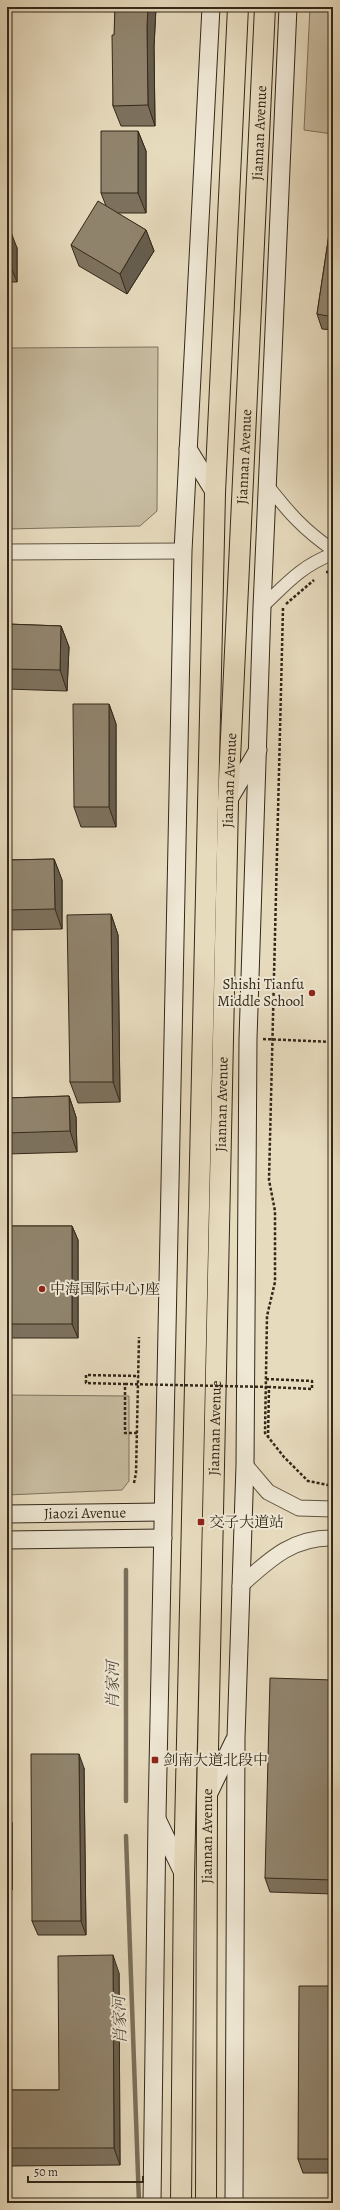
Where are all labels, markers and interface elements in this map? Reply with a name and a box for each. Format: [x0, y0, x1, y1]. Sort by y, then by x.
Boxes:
street label: Jiannan Avenue [247, 85, 271, 181]
street label: Jiannan Avenue [232, 408, 256, 505]
street label: Jiannan Avenue [217, 732, 241, 828]
place label: Shishi Tianfu Middle School [217, 974, 305, 1011]
marker: Shishi Tianfu Middle School [307, 988, 317, 998]
street label: Jiannan Avenue [211, 1056, 233, 1152]
place label: 中海国际中心J座 [50, 1279, 160, 1299]
marker: 中海国际中心J座 [37, 1284, 47, 1294]
street label: Jiannan Avenue [204, 1380, 226, 1476]
street label: Jiaozi Avenue [44, 1502, 126, 1524]
place label: 交子大道站 [209, 1512, 284, 1532]
marker: 交子大道站 [196, 1517, 206, 1527]
water label: 肖家河 [102, 1658, 124, 1709]
place label: 剑南大道北段中 [163, 1750, 268, 1770]
marker: 剑南大道北段中 [150, 1755, 160, 1765]
street label: Jiannan Avenue [197, 1788, 217, 1884]
water label: 肖家河 [108, 1993, 132, 2044]
scale bar [28, 2158, 143, 2184]
text: 50 m [34, 2164, 58, 2180]

